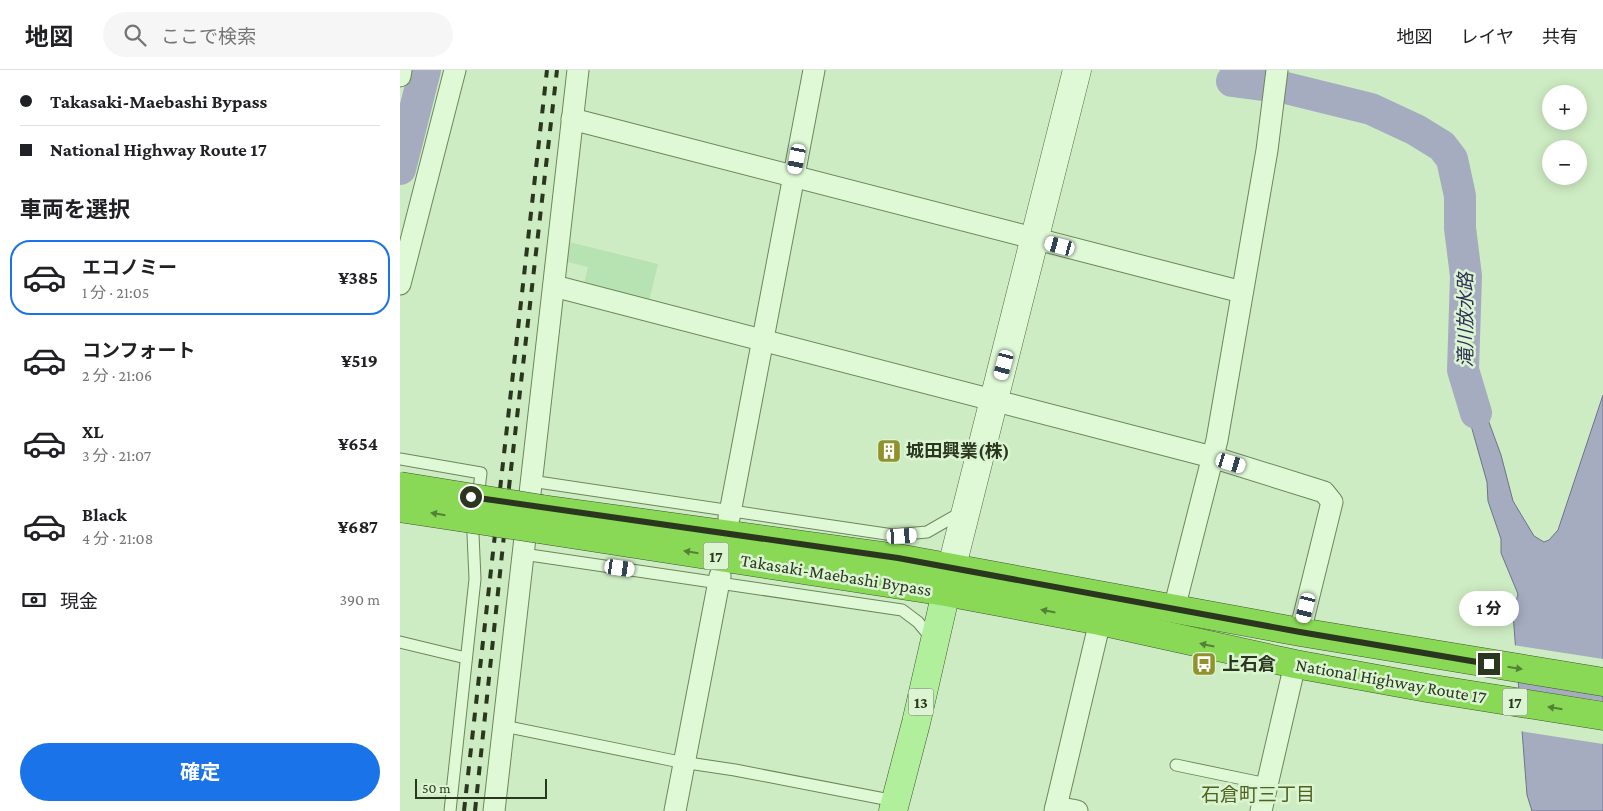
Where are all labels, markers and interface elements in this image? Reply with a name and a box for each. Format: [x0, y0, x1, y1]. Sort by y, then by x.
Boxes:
search box [103, 12, 453, 57]
icon: search [121, 21, 149, 49]
text: 地図 [25, 23, 73, 50]
text: ここで検索 [161, 26, 256, 47]
text: 地図 [1397, 27, 1433, 47]
text: レイヤ [1461, 27, 1514, 47]
text: 共有 [1542, 27, 1578, 47]
map controls [1542, 85, 1587, 185]
button: + [1542, 85, 1587, 130]
text: Takasaki-Maebashi Bypass [50, 91, 267, 112]
text: National Highway Route 17 [50, 139, 267, 160]
button: − [1542, 140, 1587, 185]
car [786, 143, 807, 175]
text: 車両を選択 [20, 197, 130, 222]
car [1043, 235, 1076, 257]
icon: car [22, 255, 67, 300]
text: エコノミー [82, 257, 177, 278]
text: ¥385 [338, 267, 378, 288]
water label: 滝川放水路 [1455, 271, 1476, 368]
text: 1 分 · 21:05 [82, 284, 149, 301]
icon: car [22, 338, 67, 383]
text: コンフォート [82, 340, 195, 361]
car [992, 349, 1015, 381]
text: ¥519 [341, 350, 378, 371]
text: 2 分 · 21:06 [82, 367, 152, 384]
icon: car [22, 421, 67, 466]
text: XL [82, 421, 104, 442]
text: ¥654 [338, 433, 378, 454]
building icon: 城田興業(株) [876, 438, 902, 464]
place label: 城田興業(株) [906, 441, 1010, 462]
text: 3 分 · 21:07 [82, 447, 151, 464]
car [1214, 451, 1247, 475]
route start [460, 486, 482, 508]
icon: car [22, 504, 67, 549]
text: Black [82, 504, 127, 525]
one-way arrow [430, 509, 446, 517]
text: ¥687 [338, 516, 378, 537]
car [886, 528, 917, 544]
text: 4 分 · 21:08 [82, 530, 153, 547]
road number: 17 [704, 542, 728, 570]
one-way arrow [682, 548, 698, 556]
street label: Takasaki-Maebashi Bypass [739, 550, 933, 600]
car [604, 558, 635, 578]
icon: cash [20, 586, 48, 614]
text: 現金 [60, 591, 98, 612]
text: 390 m [339, 591, 380, 608]
car [1295, 592, 1316, 624]
callout: 1 分 [1459, 592, 1519, 626]
text: 1 分 [1476, 600, 1502, 617]
one-way arrow [1041, 607, 1056, 615]
one-way arrow [1200, 641, 1215, 649]
bus stop icon: 上石倉 [1191, 651, 1217, 677]
route end [1478, 653, 1500, 675]
place label: 上石倉 [1222, 654, 1276, 674]
street label: National Highway Route 17 [1294, 654, 1488, 708]
one-way arrow [1507, 664, 1523, 672]
road number: 13 [908, 688, 934, 716]
road number: 17 [1502, 688, 1528, 716]
one-way arrow [1546, 704, 1562, 712]
button: 確定 [20, 743, 380, 801]
scale bar [415, 776, 548, 799]
text: 50 m [422, 780, 450, 796]
district label: 石倉町三丁目 [1201, 784, 1315, 805]

